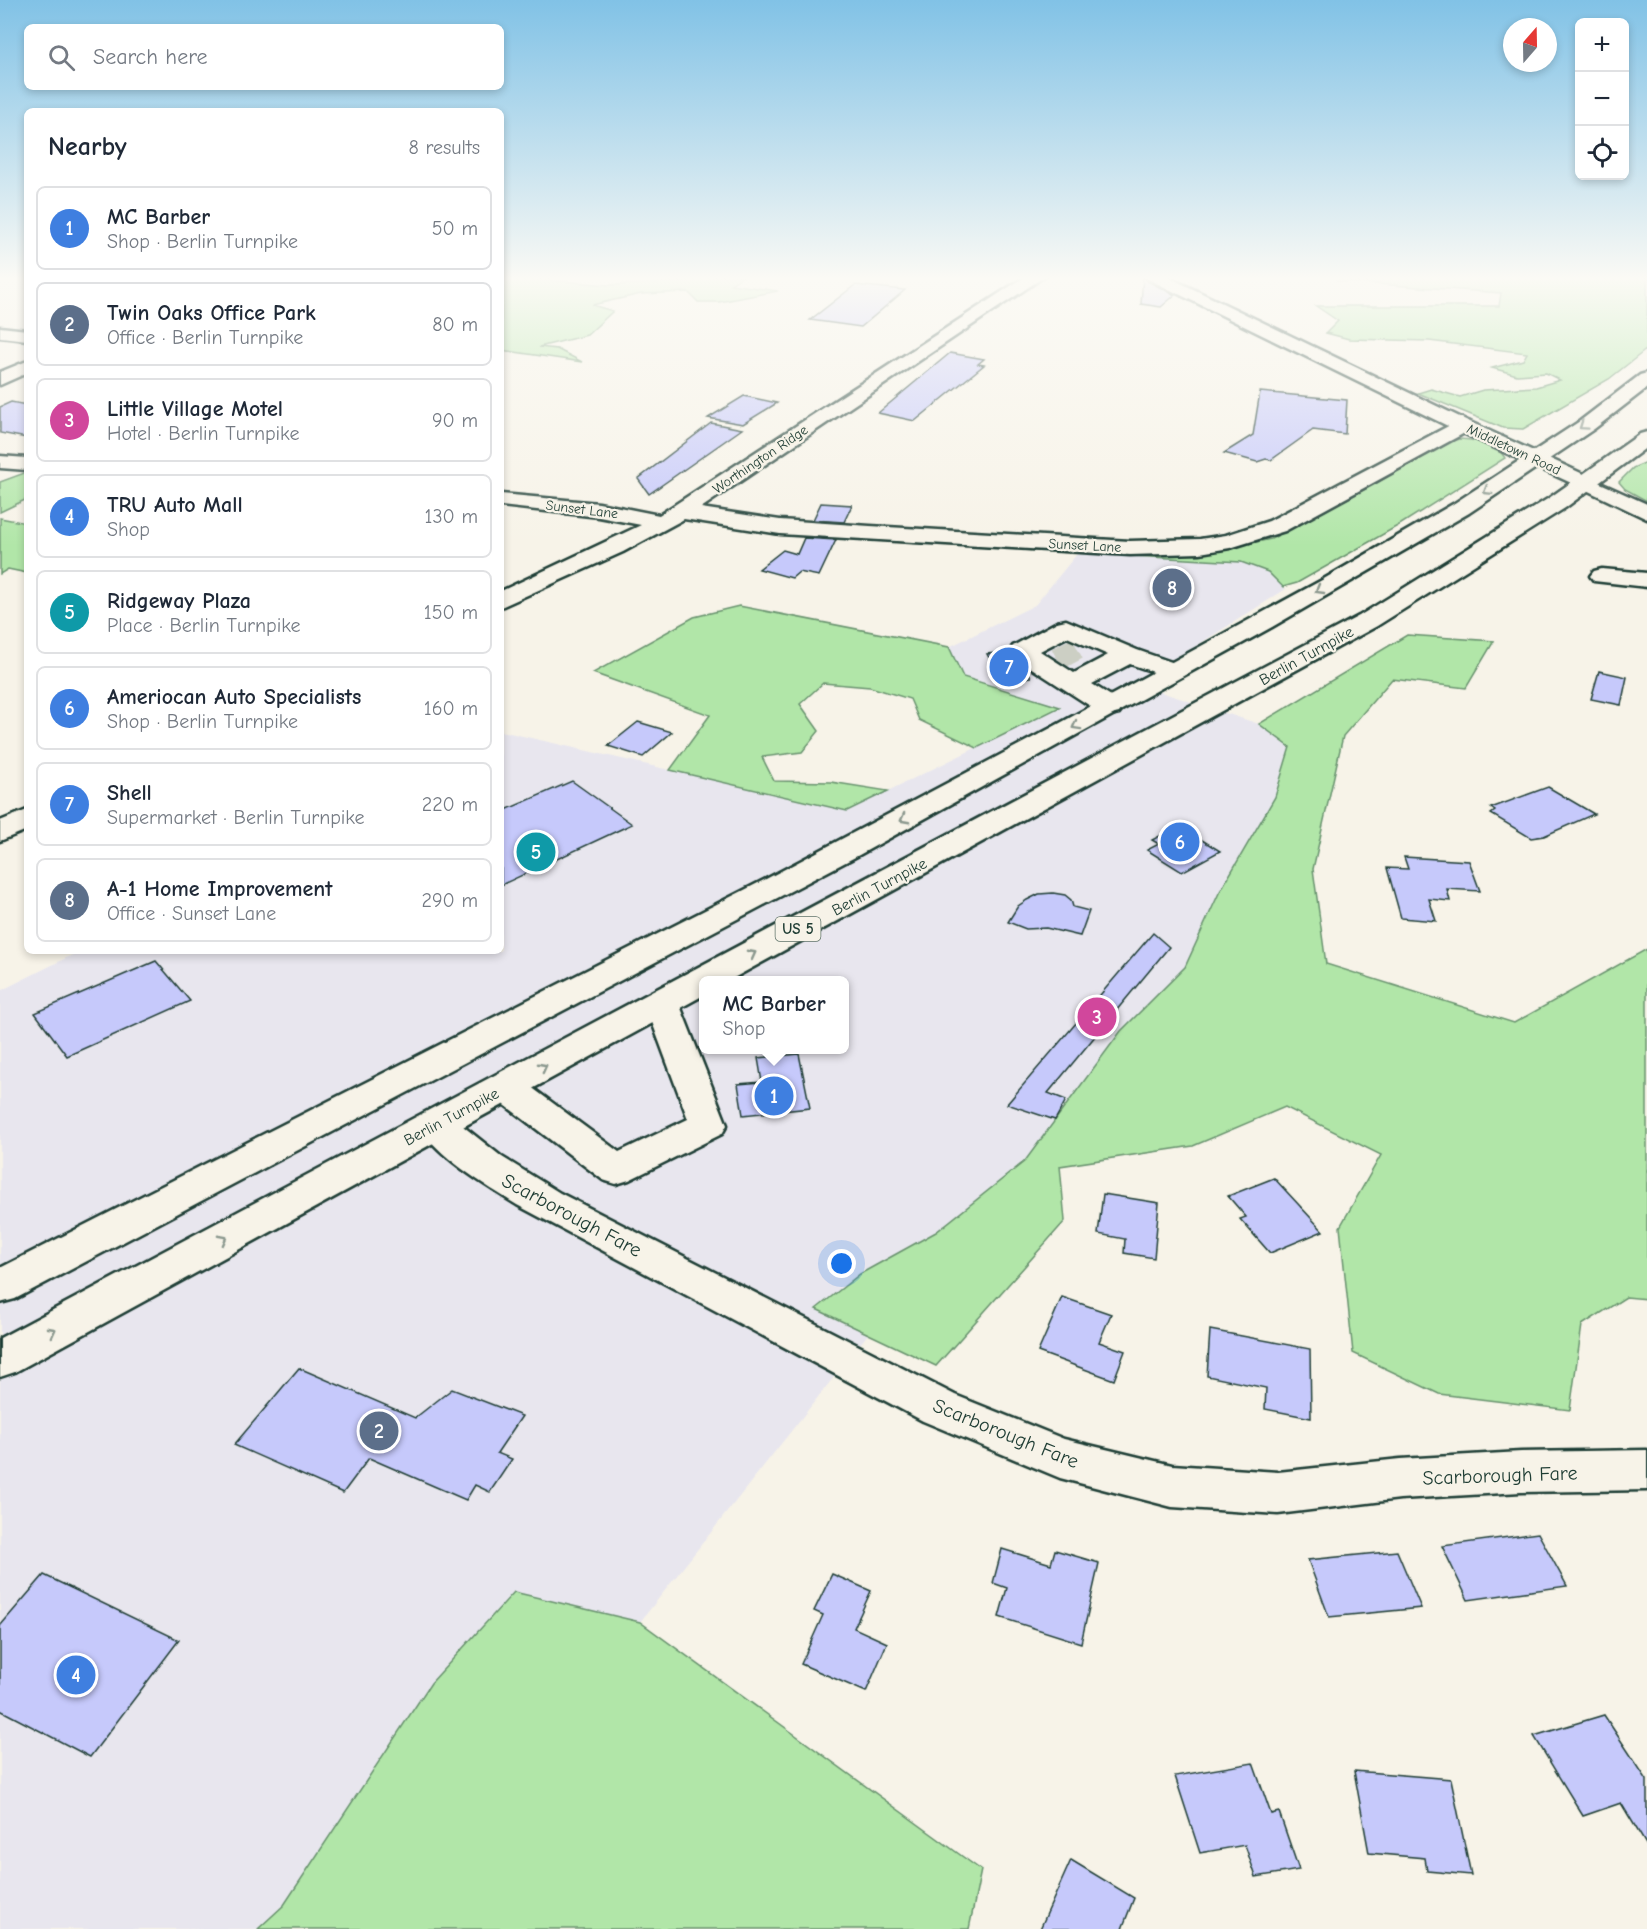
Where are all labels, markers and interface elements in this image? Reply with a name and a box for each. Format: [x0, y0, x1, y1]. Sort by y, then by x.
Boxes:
north arrow [1503, 18, 1557, 72]
map controls [1575, 18, 1629, 180]
button: + [1575, 18, 1629, 72]
search box [24, 24, 504, 90]
icon: search [45, 41, 78, 74]
text: Search here [93, 44, 208, 70]
button: − [1575, 72, 1629, 126]
button: locate [1575, 126, 1629, 180]
text: Nearby [48, 132, 127, 162]
text: 8 results [408, 136, 480, 159]
text: MC Barber [107, 204, 210, 230]
text: 1 [66, 217, 73, 240]
text: 50 m [432, 217, 478, 240]
text: Shop · Berlin Turnpike [107, 230, 298, 253]
text: Twin Oaks Office Park [107, 300, 316, 326]
text: 2 [65, 313, 74, 336]
text: 80 m [432, 313, 478, 336]
text: Office · Berlin Turnpike [107, 326, 303, 349]
text: Little Village Motel [107, 396, 283, 422]
text: 3 [65, 409, 74, 432]
text: 90 m [432, 409, 478, 432]
one-way arrow [1579, 419, 1590, 430]
street label: Middletown Road [1464, 420, 1563, 479]
street label: Worthington Ridge [709, 421, 811, 498]
text: Hotel · Berlin Turnpike [107, 422, 299, 445]
one-way arrow [1483, 483, 1493, 495]
text: TRU Auto Mall [107, 492, 243, 518]
street label: Sunset Lane [545, 497, 619, 522]
text: 4 [65, 505, 74, 528]
text: 130 m [425, 505, 478, 528]
text: Shop [107, 518, 150, 541]
street label: Sunset Lane [1048, 535, 1122, 556]
pin: 8 [1152, 566, 1192, 610]
one-way arrow [1315, 583, 1325, 594]
text: Ridgeway Plaza [107, 588, 251, 614]
text: 5 [64, 601, 75, 624]
text: 150 m [424, 601, 478, 624]
text: Place · Berlin Turnpike [107, 614, 301, 637]
street label: Berlin Turnpike [1256, 623, 1357, 689]
pin: 7 [990, 644, 1028, 690]
text: Ameriocan Auto Specialists [107, 684, 361, 710]
text: 6 [64, 697, 75, 720]
text: 160 m [424, 697, 478, 720]
text: Shop · Berlin Turnpike [107, 710, 298, 733]
one-way arrow [1072, 719, 1082, 730]
text: Shell [107, 780, 152, 806]
text: 7 [65, 793, 74, 816]
text: 220 m [422, 793, 478, 816]
text: Supermarket · Berlin Turnpike [107, 806, 365, 829]
one-way arrow [900, 812, 911, 823]
pin: 6 [1160, 820, 1200, 864]
pin: 5 [516, 830, 556, 874]
street label: Berlin Turnpike [829, 854, 930, 919]
text: A-1 Home Improvement [107, 876, 332, 902]
text: 8 [64, 889, 75, 912]
text: 290 m [422, 889, 478, 912]
text: Office · Sunset Lane [107, 902, 276, 925]
road number: US 5 [776, 917, 820, 941]
one-way arrow [745, 950, 756, 961]
popup [699, 976, 849, 1054]
text: MC Barber [722, 991, 826, 1017]
pin: 3 [1078, 994, 1116, 1040]
text: Shop [722, 1017, 765, 1040]
one-way arrow [537, 1062, 548, 1074]
pin: 1 [754, 1074, 794, 1118]
street label: Berlin Turnpike [401, 1084, 502, 1149]
street label: Scarborough Fare [498, 1169, 646, 1262]
one-way arrow [217, 1234, 228, 1246]
your location [827, 1249, 856, 1278]
one-way arrow [45, 1327, 56, 1338]
street label: Scarborough Fare [930, 1394, 1082, 1473]
pin: 2 [360, 1408, 398, 1454]
street label: Scarborough Fare [1422, 1461, 1578, 1490]
pin: 4 [56, 1652, 96, 1698]

